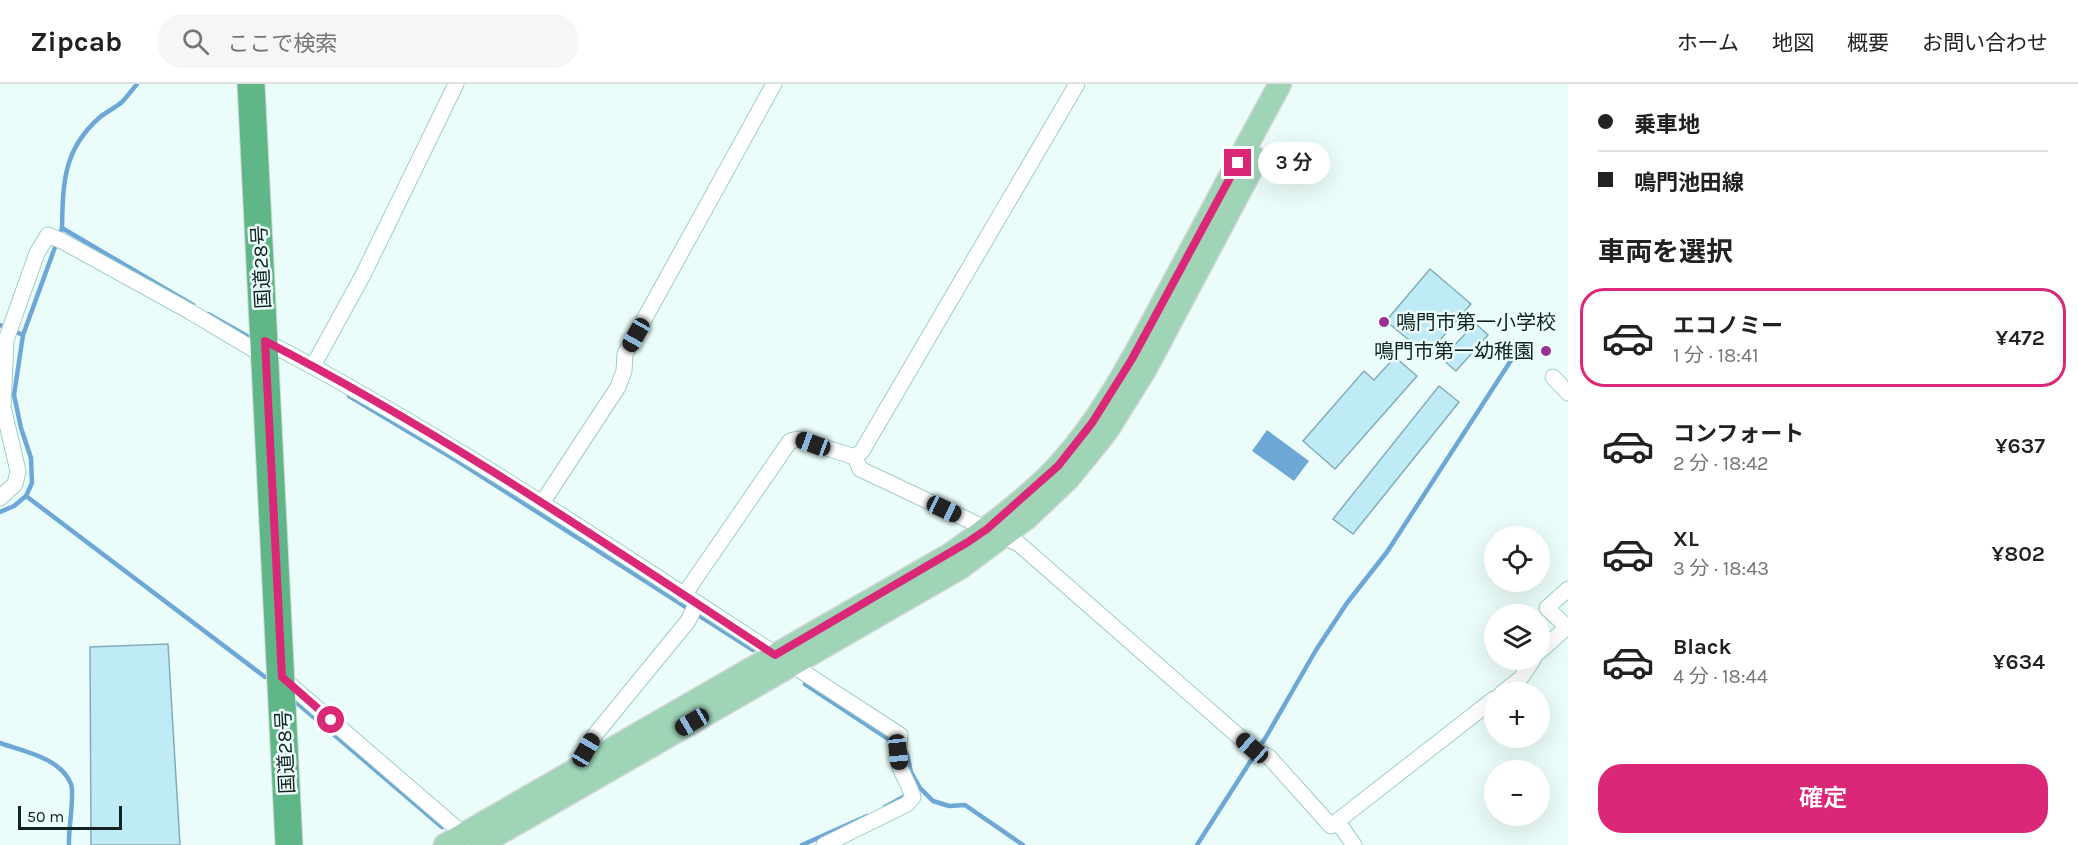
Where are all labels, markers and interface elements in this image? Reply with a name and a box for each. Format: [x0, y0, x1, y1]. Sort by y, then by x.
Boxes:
search box [158, 14, 578, 68]
text: Zipcab [30, 25, 122, 58]
icon: search [179, 25, 212, 58]
text: ここで検索 [227, 31, 337, 57]
text: ホーム [1677, 31, 1739, 55]
text: 地図 [1772, 31, 1814, 55]
text: 概要 [1847, 31, 1889, 55]
text: お問い合わせ [1922, 31, 2048, 55]
text: 乗車地 [1634, 112, 1700, 138]
callout: 3 分 [1259, 142, 1331, 184]
route end [1224, 149, 1251, 176]
text: 3 分 [1275, 151, 1313, 174]
text: 鳴門池田線 [1634, 170, 1744, 196]
street label: 国道28号 [248, 224, 275, 309]
text: 車両を選択 [1598, 236, 1733, 268]
place label: 鳴門市第一小学校 [1396, 311, 1556, 334]
icon: car [1601, 311, 1655, 365]
text: エコノミー [1673, 313, 1783, 339]
car [619, 315, 653, 355]
marker: 鳴門市第一小学校 [1377, 315, 1391, 329]
text: ¥472 [1996, 325, 2045, 351]
place label: 鳴門市第一幼稚園 [1374, 340, 1534, 363]
marker: 鳴門市第一幼稚園 [1539, 344, 1553, 358]
text: 1 分 · 18:41 [1673, 344, 1759, 367]
icon: car [1601, 419, 1655, 473]
text: コンフォート [1673, 421, 1804, 447]
car [793, 429, 833, 459]
text: ¥637 [1995, 433, 2045, 459]
text: 2 分 · 18:42 [1673, 452, 1769, 475]
car [924, 493, 964, 525]
map controls [1484, 526, 1550, 826]
button: locate [1484, 526, 1550, 592]
text: XL [1673, 526, 1699, 552]
icon: car [1601, 527, 1655, 581]
text: ¥802 [1991, 541, 2045, 567]
text: 3 分 · 18:43 [1673, 557, 1769, 580]
button: layers [1484, 604, 1550, 670]
text: Black [1673, 634, 1732, 660]
icon: car [1601, 635, 1655, 689]
text: ¥634 [1993, 649, 2045, 675]
text: 4 分 · 18:44 [1673, 665, 1768, 688]
button: + [1484, 682, 1550, 748]
car [672, 705, 712, 739]
route start [317, 706, 344, 733]
street label: 国道28号 [272, 709, 299, 794]
car [1233, 729, 1271, 767]
car [569, 730, 603, 770]
car [887, 733, 909, 771]
button: − [1484, 760, 1550, 826]
button: 確定 [1598, 764, 2048, 833]
scale bar [18, 803, 122, 830]
text: 50 m [27, 807, 64, 826]

